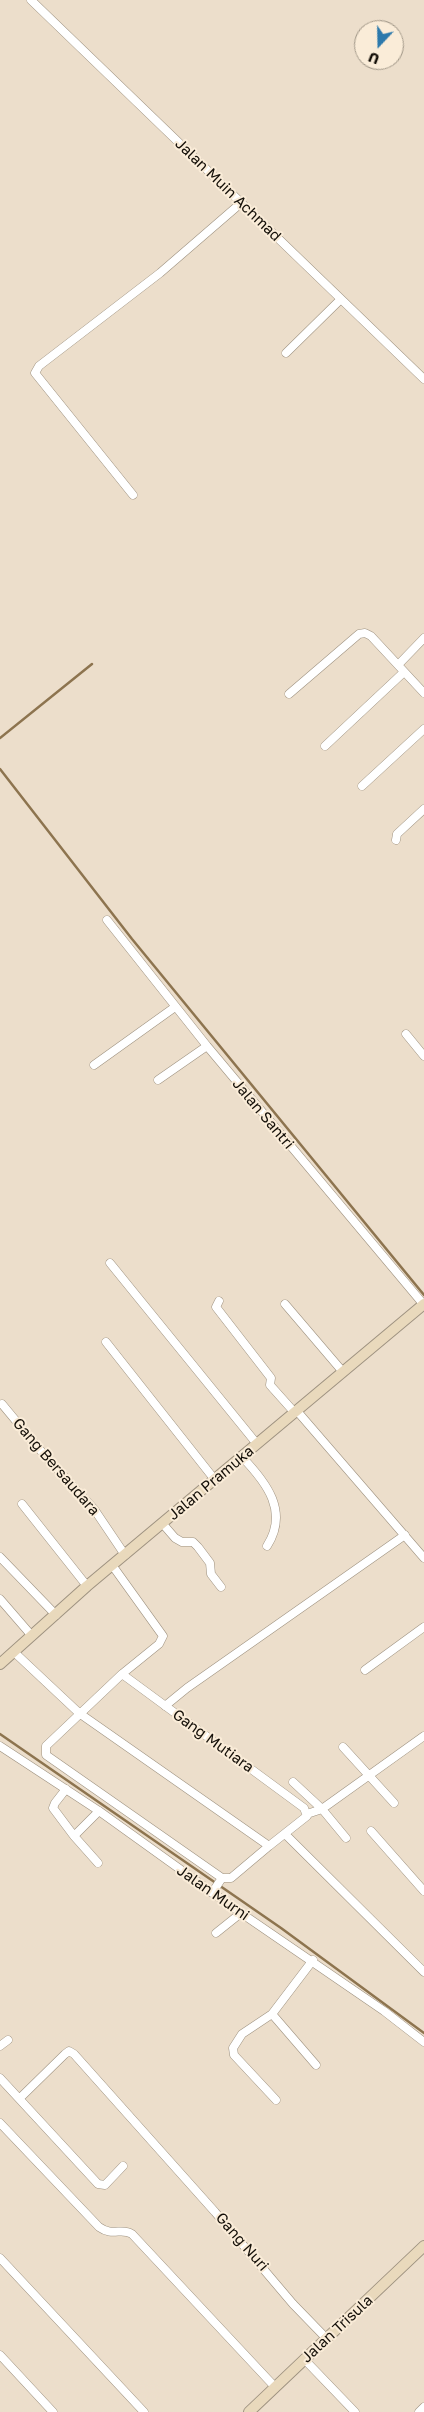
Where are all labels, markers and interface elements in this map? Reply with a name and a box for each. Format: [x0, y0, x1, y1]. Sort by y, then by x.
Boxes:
north arrow [354, 20, 404, 70]
text: U [366, 49, 382, 68]
street label: Jalan Muin Achmad [171, 135, 285, 245]
street label: Jalan Santri [228, 1075, 298, 1153]
street label: Gang Bersaudara [9, 1415, 103, 1519]
street label: Jalan Pramuka [165, 1442, 257, 1524]
street label: Gang Mutiara [169, 1706, 257, 1776]
street label: Jalan Murni [173, 1862, 253, 1924]
street label: Gang Nuri [212, 2209, 272, 2275]
street label: Jalan Trisula [298, 2291, 376, 2367]

